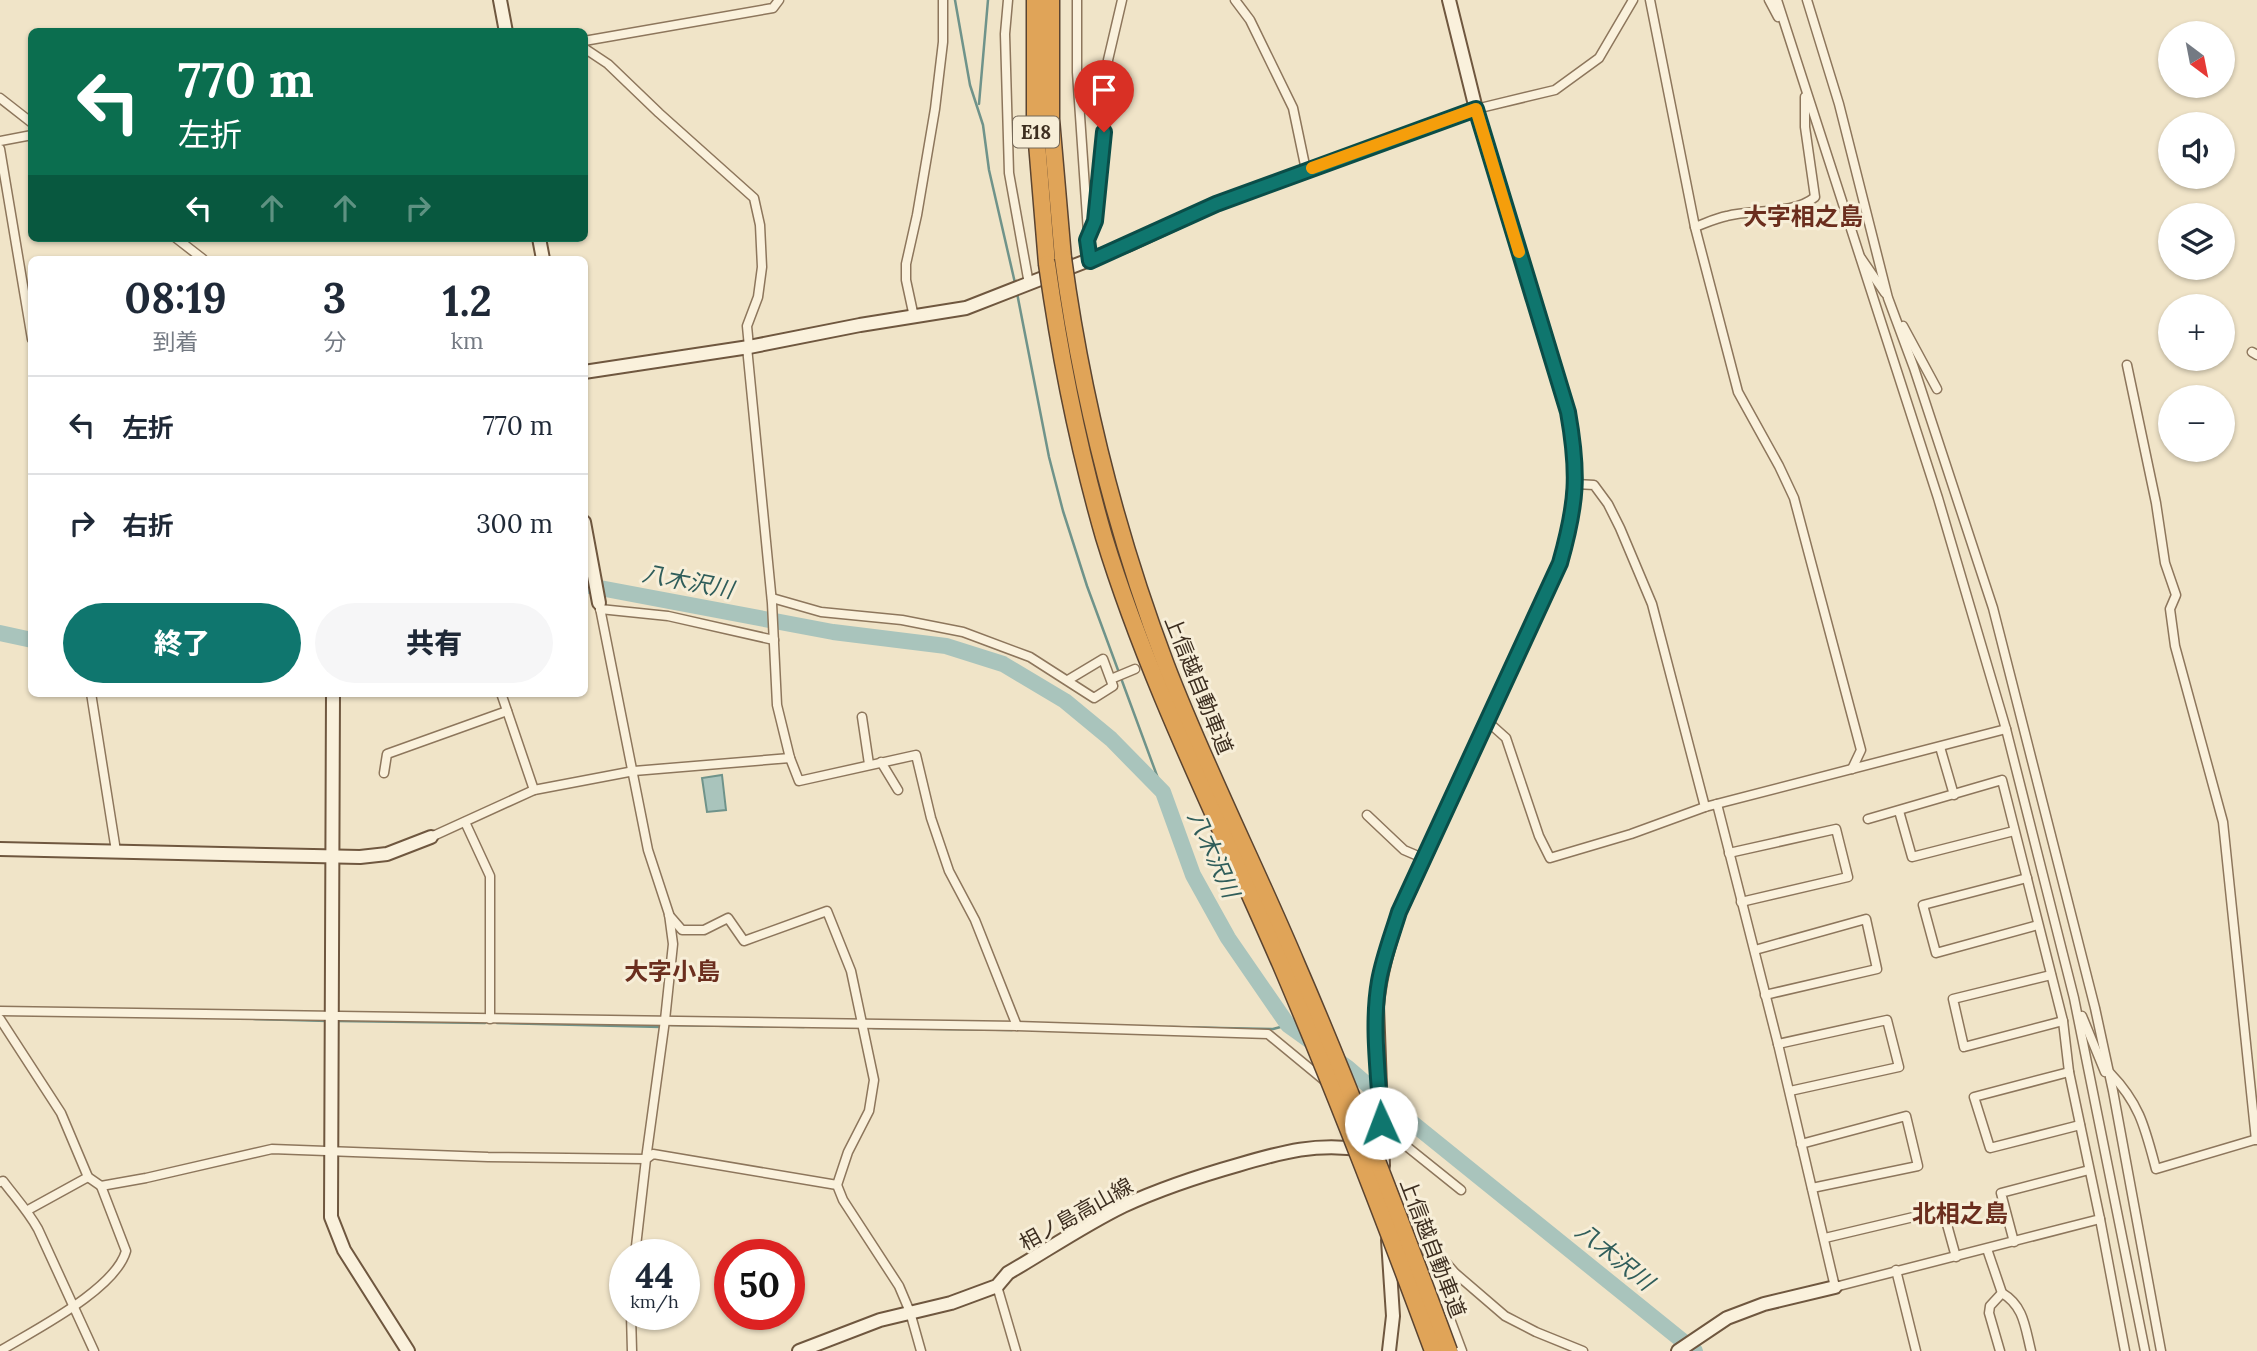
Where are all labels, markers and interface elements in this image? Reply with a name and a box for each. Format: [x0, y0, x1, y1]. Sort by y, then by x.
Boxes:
north arrow [2158, 21, 2235, 98]
map controls [2158, 21, 2235, 462]
text: 770 m [178, 48, 314, 110]
icon: left [63, 56, 154, 147]
pin [1074, 60, 1134, 132]
icon: arrive [1085, 71, 1123, 109]
button: sound [2158, 112, 2235, 189]
text: 左折 [178, 114, 242, 155]
road number: E18 [1013, 116, 1059, 148]
icon: left [180, 189, 218, 227]
icon: ahead [253, 189, 291, 227]
icon: ahead [326, 189, 364, 227]
icon: right [399, 189, 437, 227]
district label: 大字相之島 [1743, 201, 1863, 232]
button: layers [2158, 203, 2235, 280]
text: 08:19 [124, 271, 227, 325]
text: 3 [323, 271, 346, 325]
text: 1.2 [443, 274, 492, 328]
button: + [2158, 294, 2235, 371]
text: km [451, 326, 484, 355]
text: 到着 [152, 327, 198, 356]
text: 分 [323, 327, 346, 356]
button: − [2158, 385, 2235, 462]
icon: left [63, 406, 101, 444]
text: 770 m [483, 409, 553, 442]
text: 左折 [122, 411, 174, 444]
icon: right [63, 504, 101, 542]
text: 300 m [476, 507, 553, 540]
text: 右折 [122, 509, 174, 542]
water label: 八木沢川 [640, 558, 739, 605]
button: 終了 [63, 603, 301, 683]
button: 共有 [315, 603, 553, 683]
street label: 上信越自動車道 [1159, 612, 1239, 758]
water label: 八木沢川 [1182, 806, 1247, 905]
district label: 大字小島 [624, 956, 720, 987]
position arrow [1344, 1086, 1418, 1160]
street label: 相ノ島高山線 [1014, 1172, 1138, 1256]
street label: 上信越自動車道 [1394, 1175, 1472, 1321]
district label: 北相之島 [1912, 1198, 2008, 1229]
water label: 八木沢川 [1570, 1216, 1662, 1298]
speed limit sign: 50 [714, 1239, 805, 1330]
text: 44 [635, 1253, 674, 1298]
text: km/h [630, 1290, 679, 1313]

